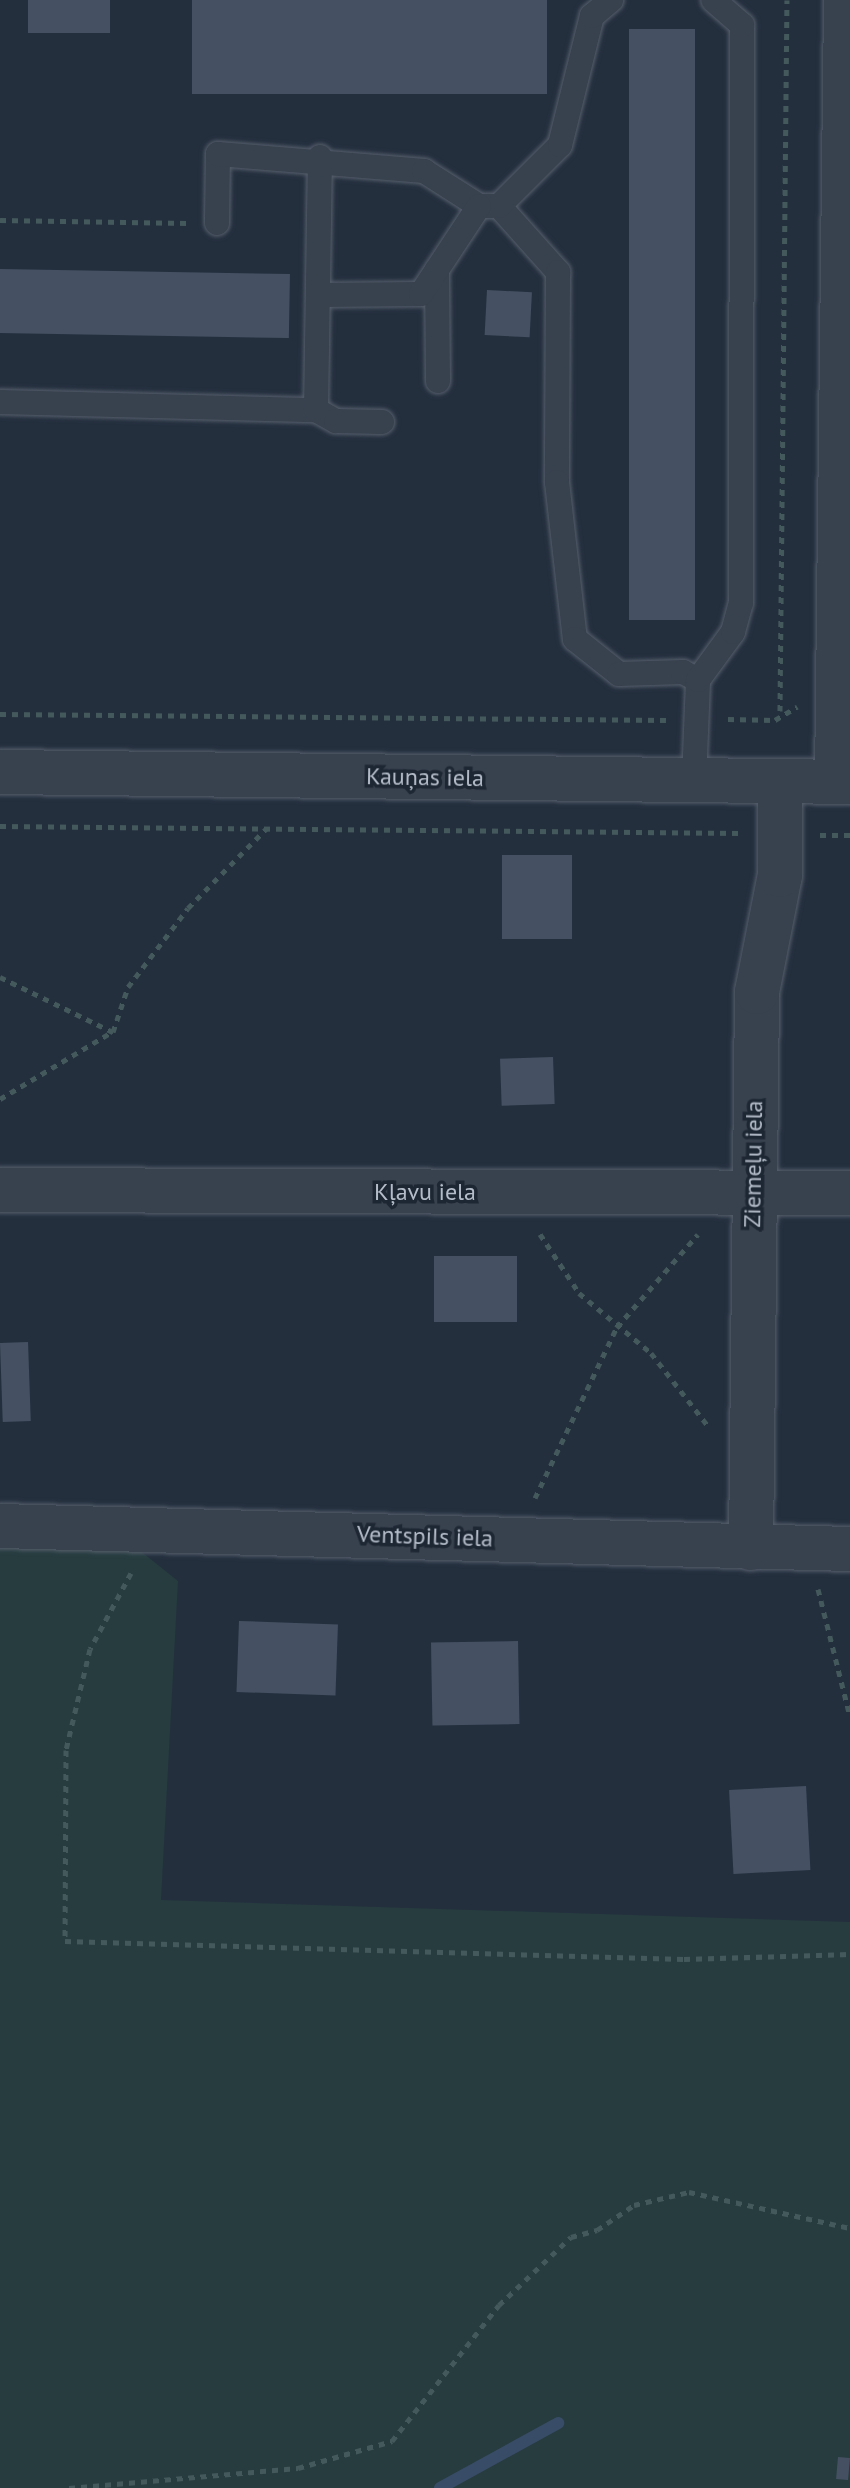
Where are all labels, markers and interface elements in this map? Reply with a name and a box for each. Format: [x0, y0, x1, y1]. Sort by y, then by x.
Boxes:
street label: Kauņas iela [366, 762, 484, 792]
street label: Ziemeļu iela [737, 1100, 769, 1228]
street label: Kļavu iela [374, 1178, 476, 1206]
street label: Ventspils iela [356, 1519, 494, 1553]

